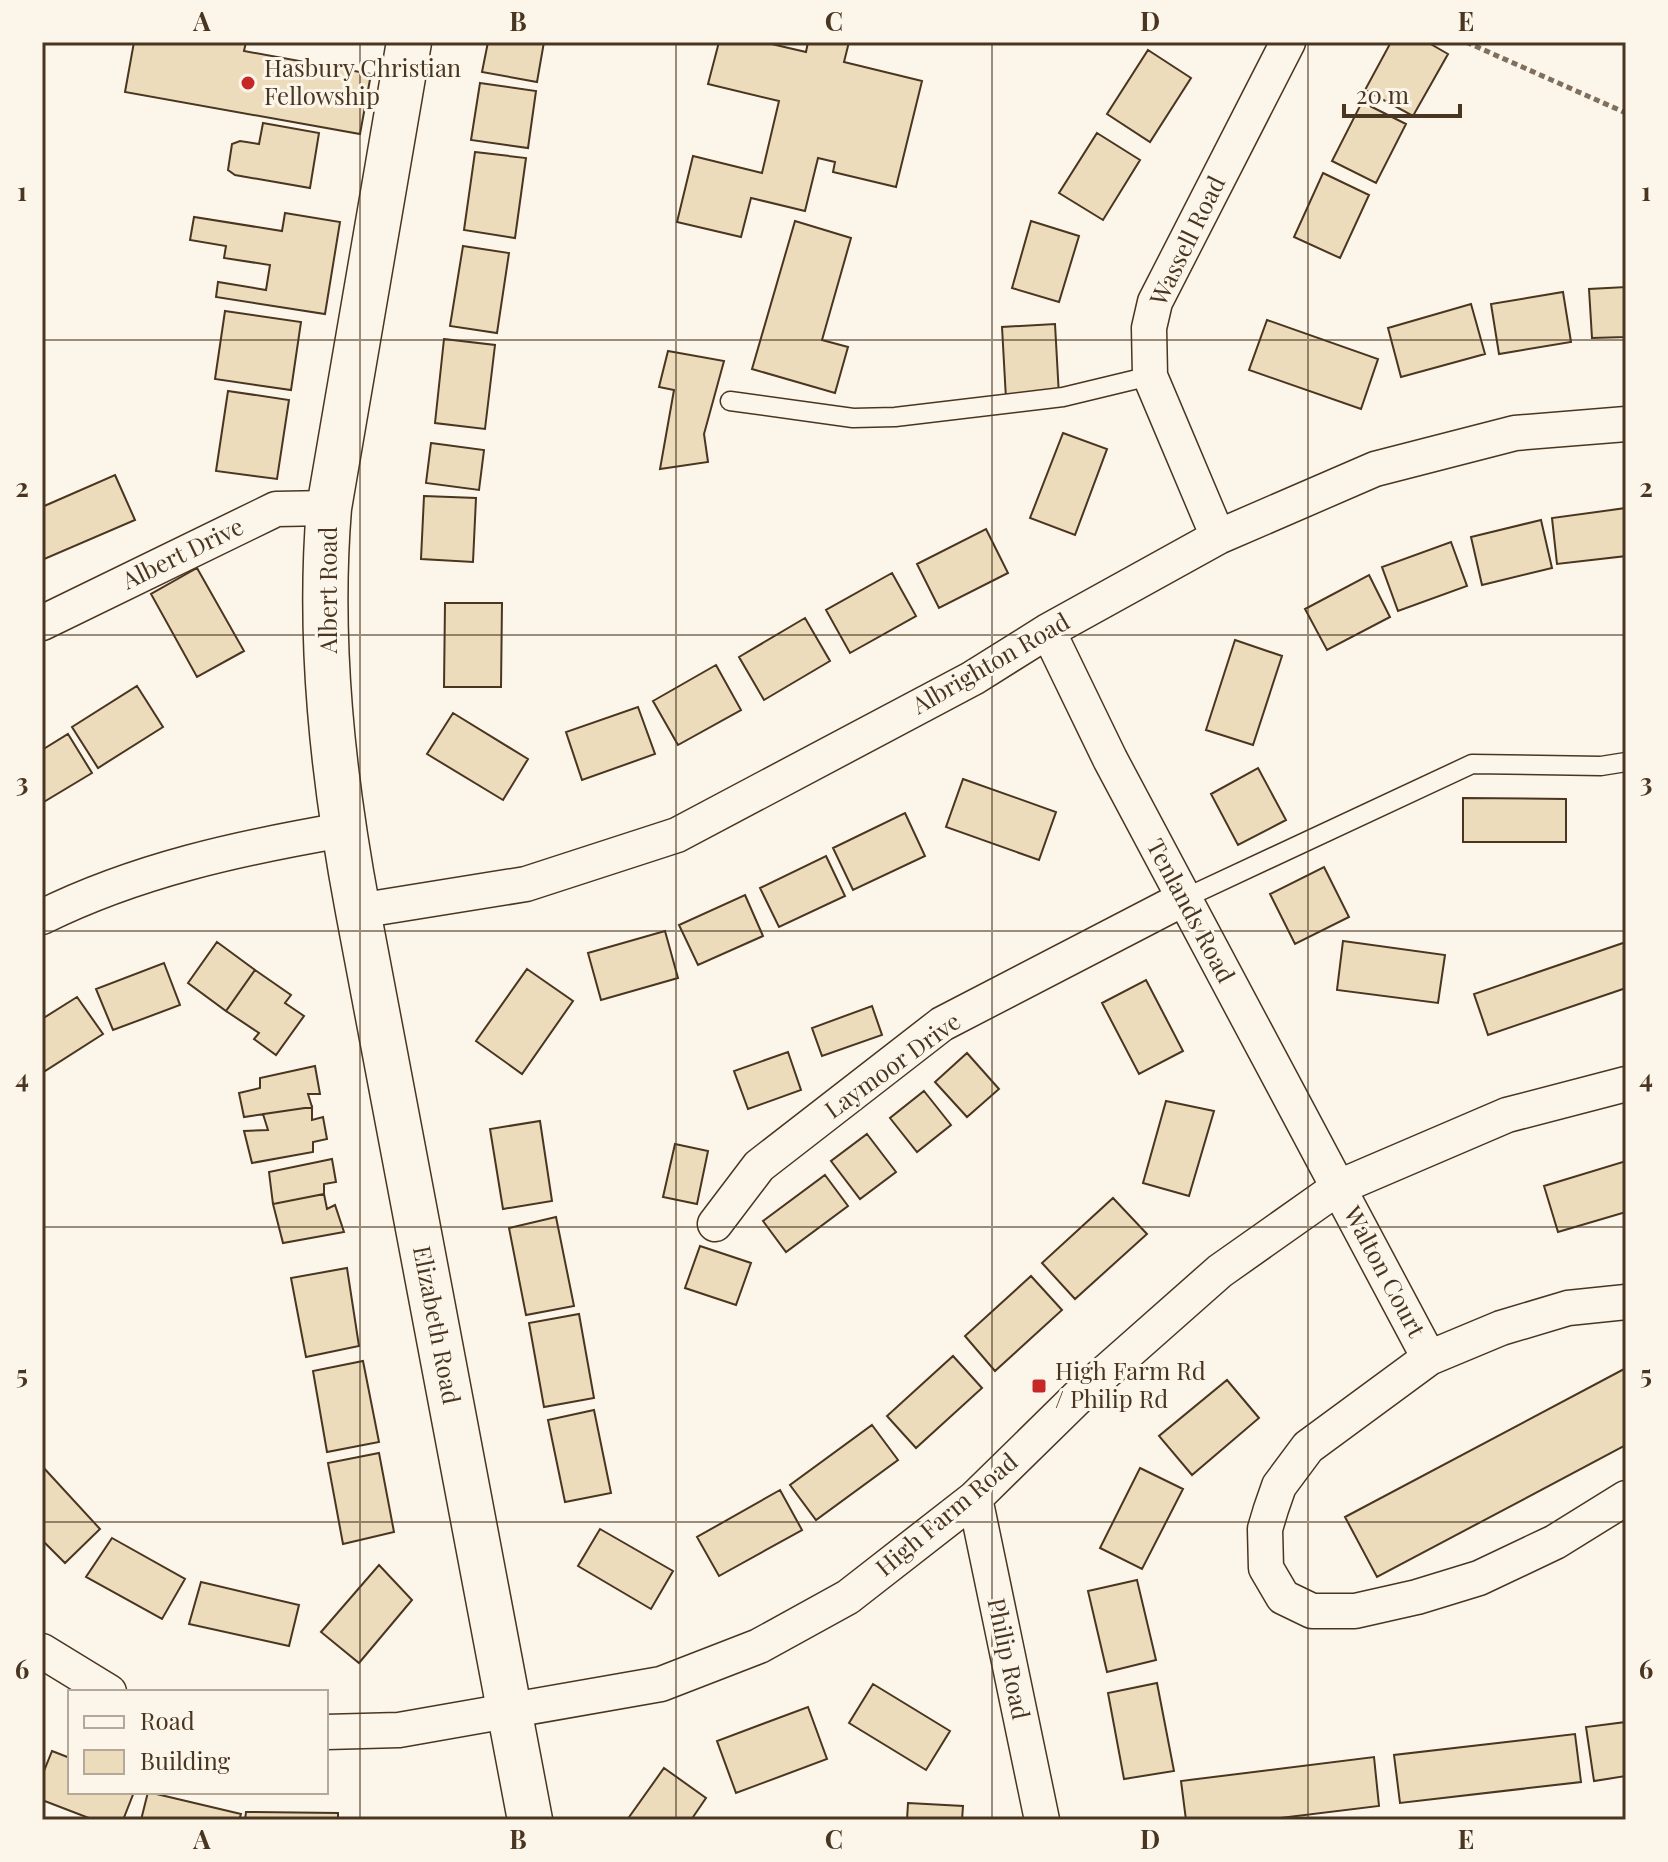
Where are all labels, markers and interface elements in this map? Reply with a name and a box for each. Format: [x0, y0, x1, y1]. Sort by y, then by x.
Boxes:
text: A [192, 3, 211, 38]
text: B [509, 3, 527, 38]
text: C [825, 3, 843, 38]
text: D [1140, 3, 1160, 38]
text: E [1458, 3, 1474, 38]
place label: Hasbury Christian Fellowship [264, 51, 461, 111]
scale bar [1344, 68, 1460, 118]
marker: Hasbury Christian Fellowship [239, 74, 257, 92]
text: 20 m [1356, 78, 1409, 110]
street label: Wassell Road [1141, 170, 1231, 311]
text: 1 [17, 173, 27, 208]
text: 1 [1641, 173, 1651, 208]
text: 2 [15, 469, 29, 504]
text: 2 [1639, 469, 1653, 504]
street label: Albert Drive [115, 509, 248, 596]
street label: Albert Road [311, 526, 343, 654]
street label: Albrighton Road [905, 604, 1074, 721]
text: 3 [16, 764, 28, 799]
text: 3 [1640, 764, 1652, 799]
street label: Tenlands Road [1140, 832, 1243, 988]
street label: Laymoor Drive [817, 1004, 966, 1125]
text: 4 [15, 1060, 29, 1095]
text: 4 [1639, 1060, 1653, 1095]
street label: Walton Court [1337, 1199, 1434, 1343]
street label: Elizabeth Road [407, 1243, 469, 1407]
place label: High Farm Rd / Philip Rd [1055, 1354, 1206, 1414]
text: 5 [16, 1356, 28, 1391]
text: 5 [1640, 1356, 1652, 1391]
marker: High Farm Rd / Philip Rd [1030, 1377, 1048, 1395]
street label: High Farm Road [868, 1445, 1023, 1582]
street label: Philip Road [981, 1595, 1038, 1722]
text: 6 [15, 1651, 29, 1686]
text: 6 [1639, 1651, 1653, 1686]
legend [68, 1690, 328, 1794]
text: Road [140, 1704, 195, 1736]
text: Building [140, 1744, 231, 1776]
text: A [192, 1821, 211, 1856]
text: B [509, 1821, 527, 1856]
text: C [825, 1821, 843, 1856]
text: D [1140, 1821, 1160, 1856]
text: E [1458, 1821, 1474, 1856]

